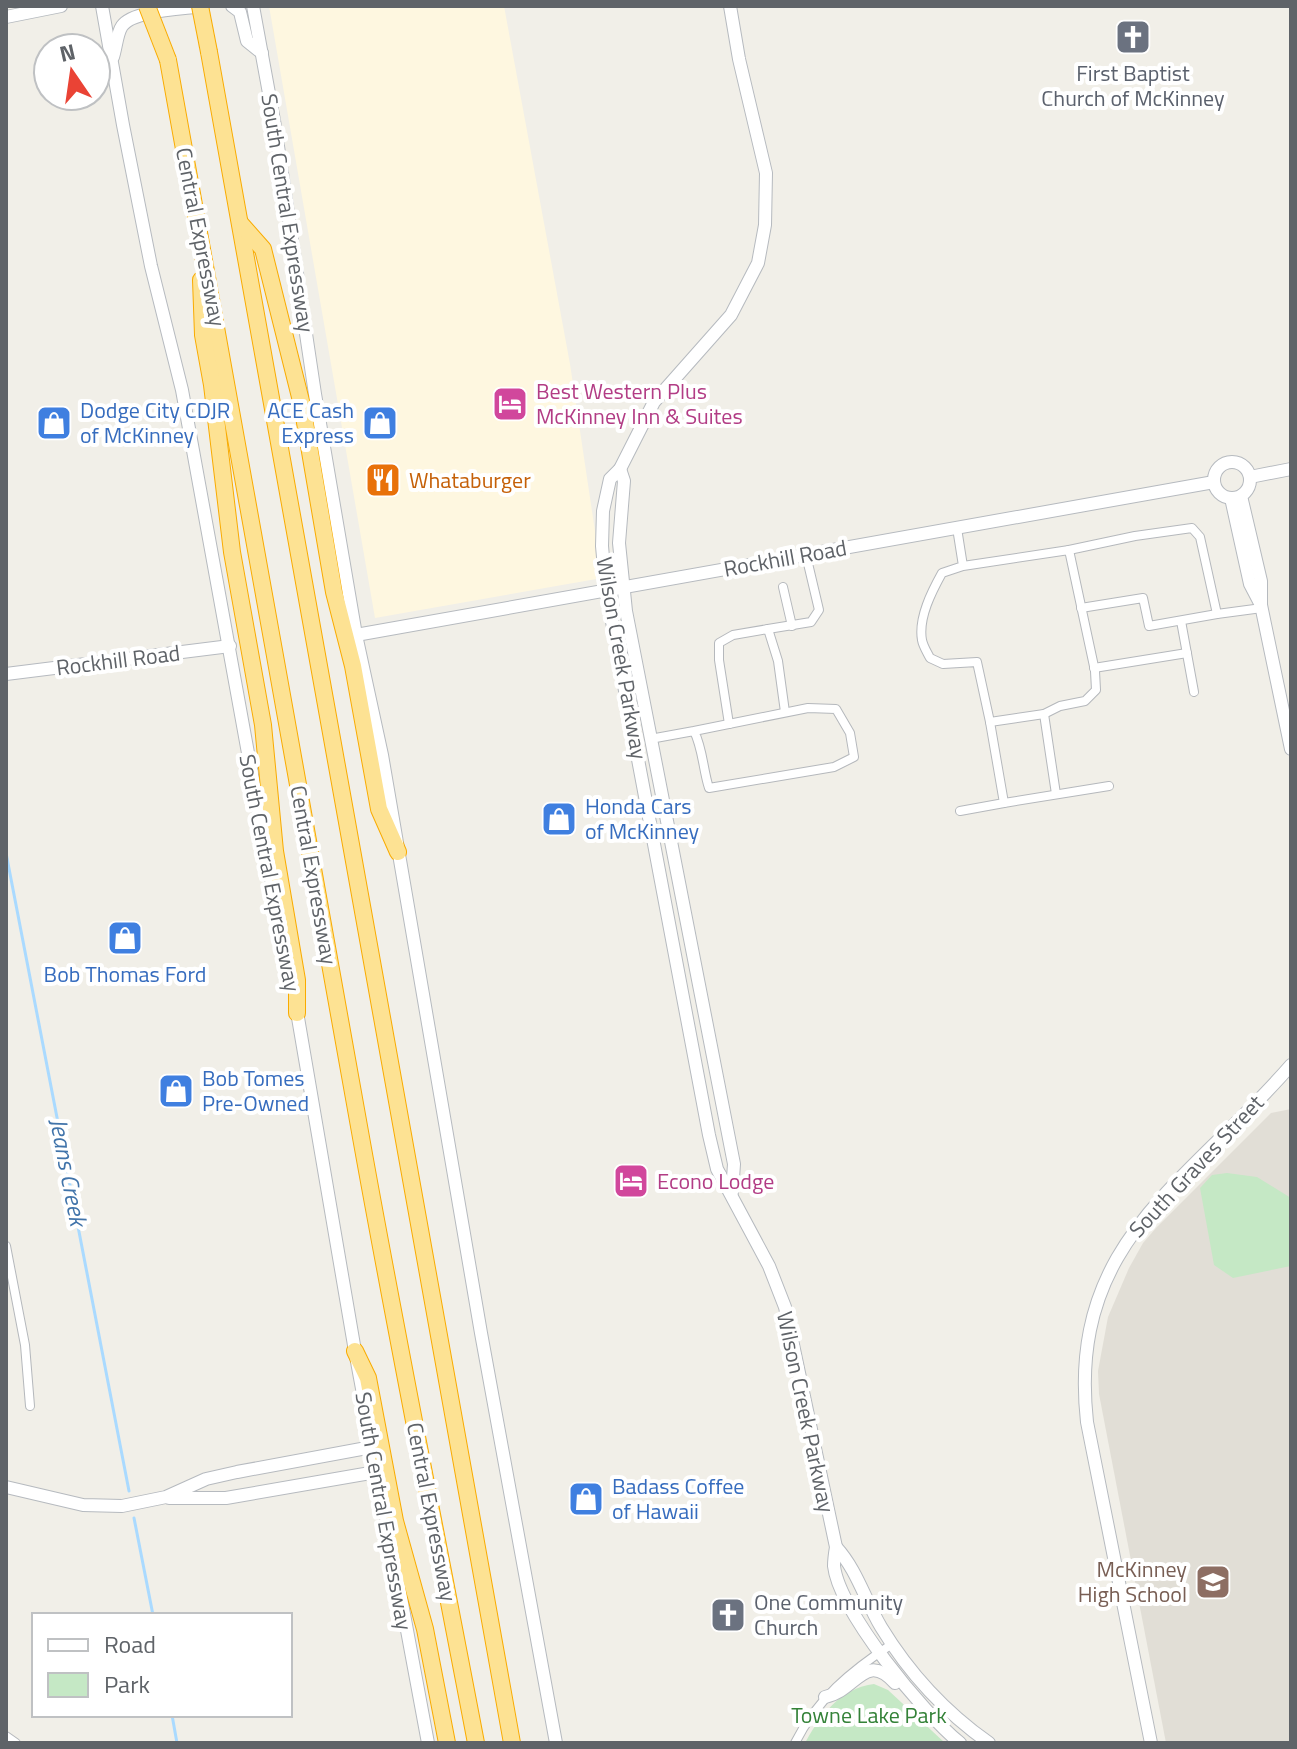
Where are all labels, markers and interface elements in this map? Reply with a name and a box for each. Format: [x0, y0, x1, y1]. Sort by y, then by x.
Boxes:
church icon: First Baptist Church of McKinney [1114, 18, 1152, 56]
north arrow [32, 32, 112, 112]
text: N [56, 34, 79, 71]
place label: First Baptist Church of McKinney [1041, 56, 1225, 115]
street label: South Central Expressway [252, 91, 324, 335]
street label: Central Expressway [167, 145, 235, 330]
place label: Best Western Plus McKinney Inn & Suites [536, 374, 743, 433]
hotel icon: Best Western Plus McKinney Inn & Suites [491, 385, 529, 423]
place label: Dodge City CDJR of McKinney [80, 393, 230, 452]
place label: ACE Cash Express [267, 393, 354, 452]
shop icon: Dodge City CDJR of McKinney [35, 404, 73, 442]
shop icon: ACE Cash Express [361, 404, 399, 442]
restaurant icon: Whataburger [364, 461, 402, 499]
place label: Whataburger [409, 463, 531, 497]
street label: Rockhill Road [721, 530, 849, 586]
street label: Wilson Creek Parkway [587, 554, 657, 762]
street label: Rockhill Road [54, 636, 182, 684]
street label: South Central Expressway [230, 751, 310, 995]
street label: Central Expressway [281, 783, 347, 968]
place label: Honda Cars of McKinney [585, 789, 700, 848]
shop icon: Honda Cars of McKinney [540, 800, 578, 838]
shop icon: Bob Thomas Ford [106, 919, 144, 957]
place label: Bob Thomas Ford [44, 957, 206, 991]
place label: Bob Tomes Pre-Owned [202, 1061, 309, 1120]
shop icon: Bob Tomes Pre-Owned [157, 1072, 195, 1110]
street label: South Graves Street [1120, 1087, 1272, 1245]
water label: Jeans Creek [41, 1115, 98, 1232]
hotel icon: Econo Lodge [612, 1162, 650, 1200]
place label: Econo Lodge [657, 1164, 774, 1198]
street label: Wilson Creek Parkway [768, 1308, 844, 1516]
street label: South Central Expressway [346, 1389, 422, 1633]
street label: Central Expressway [398, 1420, 466, 1605]
place label: Badass Coffee of Hawaii [612, 1469, 745, 1528]
shop icon: Badass Coffee of Hawaii [567, 1480, 605, 1518]
place label: McKinney High School [1078, 1552, 1187, 1611]
school or university icon: McKinney High School [1194, 1563, 1232, 1601]
place label: One Community Church [754, 1585, 903, 1644]
church icon: One Community Church [709, 1596, 747, 1634]
legend [32, 1613, 292, 1717]
text: Road [104, 1626, 156, 1662]
text: Park [104, 1666, 150, 1702]
park label: Towne Lake Park [791, 1698, 947, 1732]

